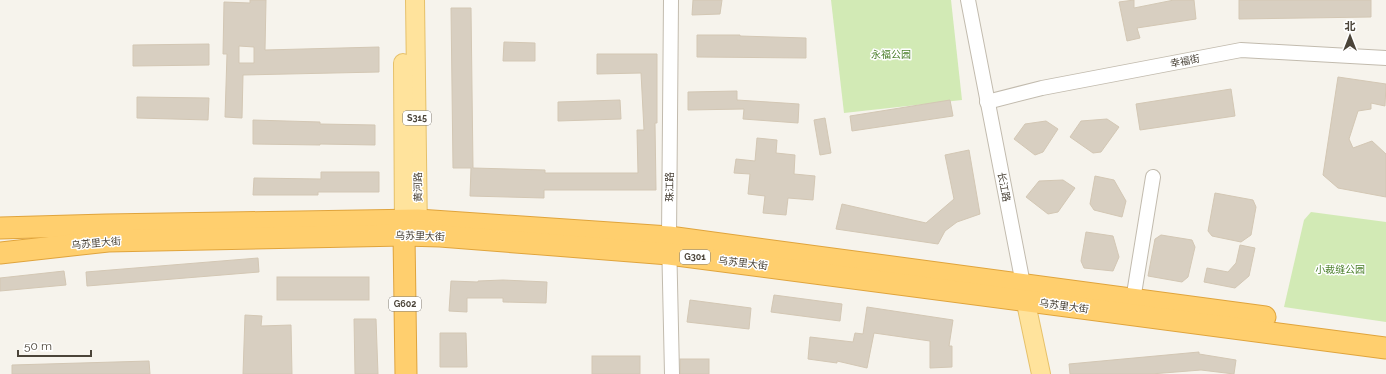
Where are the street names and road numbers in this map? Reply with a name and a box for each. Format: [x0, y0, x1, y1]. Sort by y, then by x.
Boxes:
street label: 幸福街 [1169, 53, 1201, 69]
road number: S315 [403, 111, 431, 125]
street label: 长江路 [996, 171, 1012, 203]
street label: 黄河路 [412, 172, 424, 202]
street label: 珠江路 [664, 172, 675, 202]
street label: 乌苏里大街 [395, 230, 445, 242]
street label: 乌苏里大街 [71, 235, 121, 251]
road number: G301 [680, 250, 710, 264]
street label: 乌苏里大街 [718, 254, 768, 272]
road number: G602 [389, 297, 421, 311]
street label: 乌苏里大街 [1038, 297, 1090, 315]

